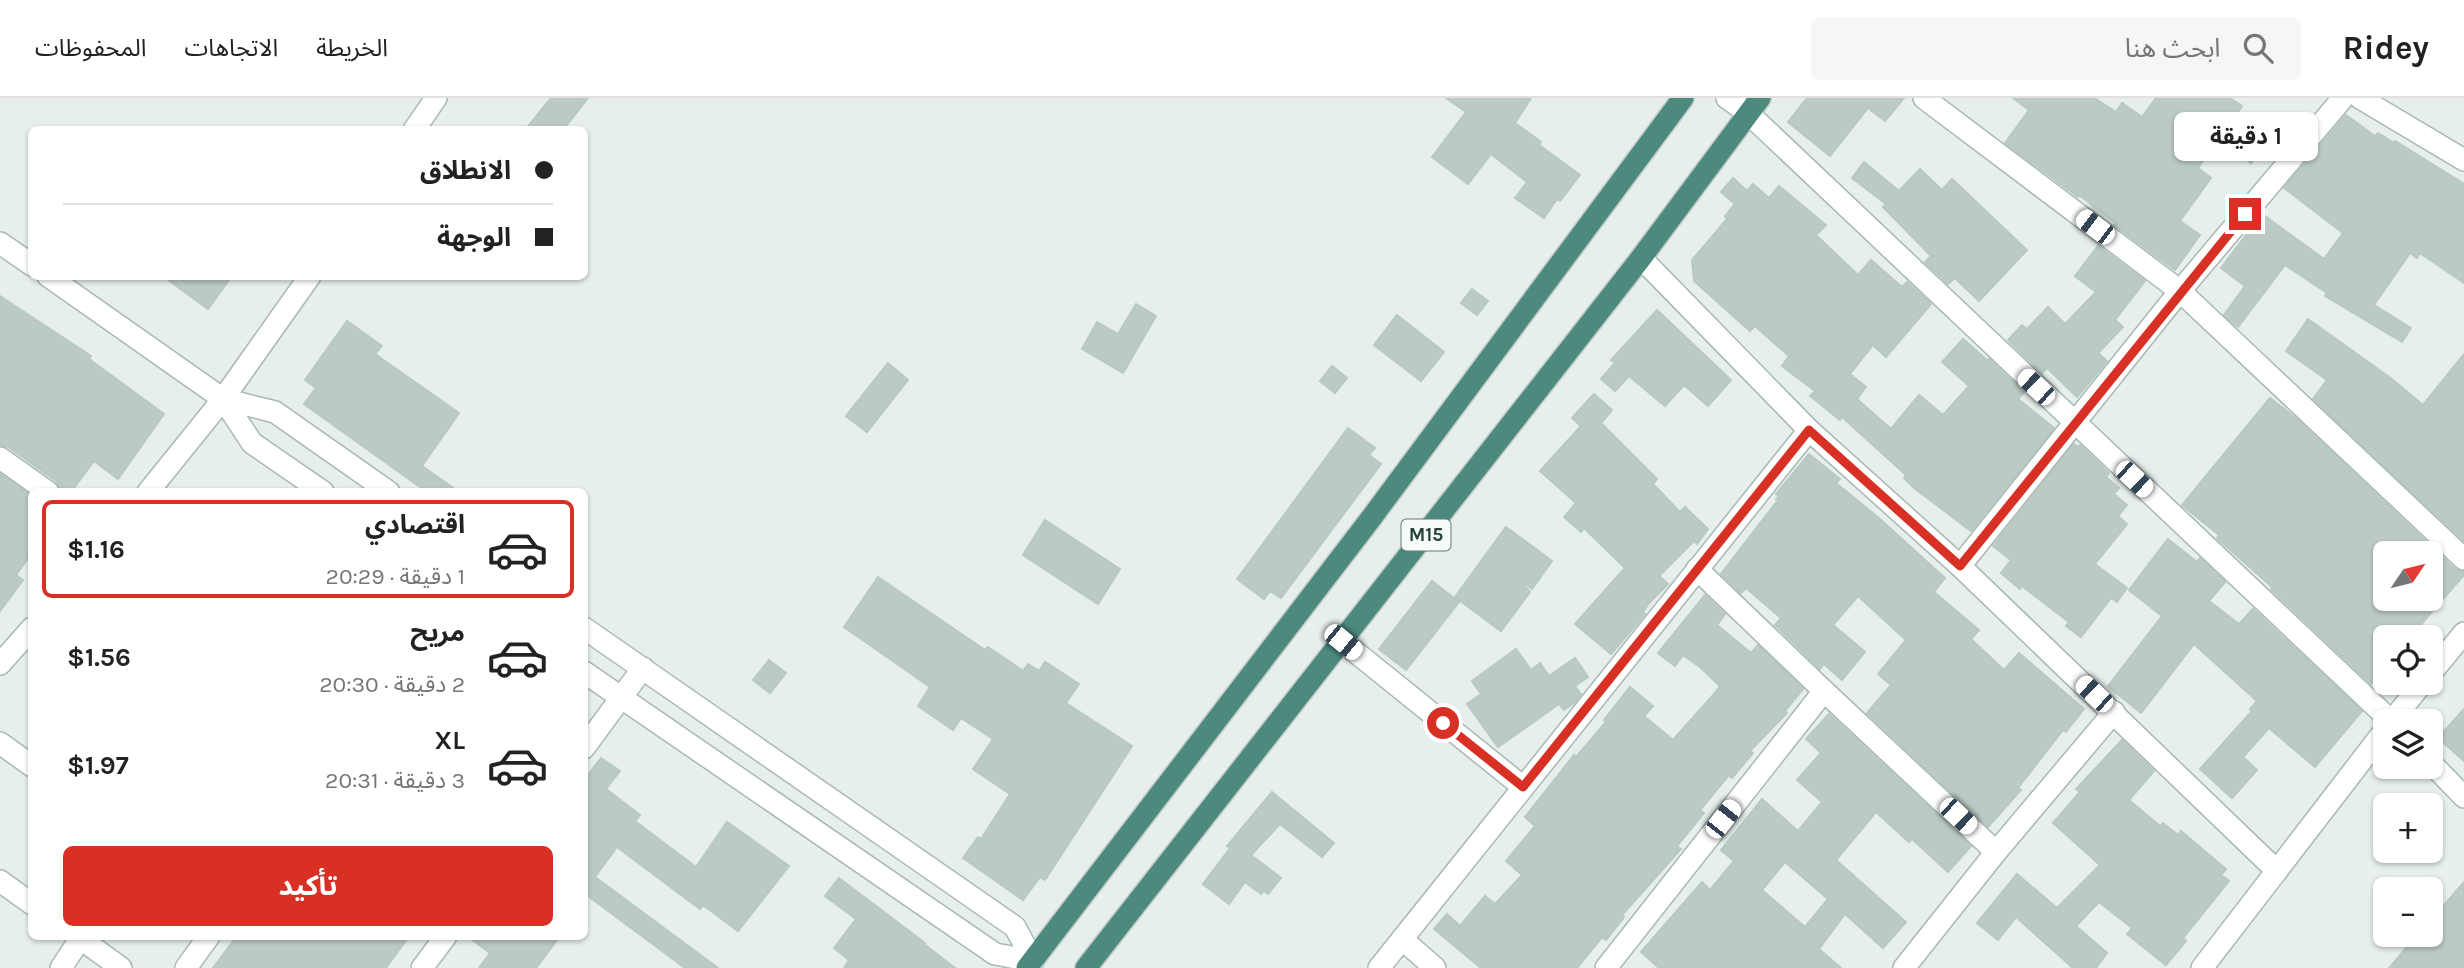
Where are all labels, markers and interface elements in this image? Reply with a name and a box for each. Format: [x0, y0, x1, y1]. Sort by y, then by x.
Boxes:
search box [1811, 17, 2301, 80]
icon: search [2239, 29, 2277, 67]
text: Ridey [2343, 29, 2429, 67]
text: ابحث هنا [2125, 33, 2221, 64]
text: المحفوظات [35, 34, 146, 62]
text: الاتجاهات [184, 34, 278, 62]
text: الخريطة [316, 34, 388, 62]
callout: 1 دقيقة [2173, 113, 2317, 162]
text: 1 دقيقة [2210, 123, 2282, 150]
text: الانطلاق [420, 155, 511, 186]
route end [2229, 198, 2261, 230]
car [2072, 206, 2119, 248]
text: الوجهة [437, 222, 511, 253]
car [2014, 365, 2059, 409]
car [2112, 457, 2157, 501]
text: اقتصادي [365, 509, 465, 540]
icon: car [486, 518, 549, 581]
road number: M15 [1402, 520, 1450, 550]
text: $1.16 [67, 534, 125, 565]
north arrow [2373, 541, 2443, 611]
map controls [2373, 541, 2443, 947]
text: 1 دقيقة · 20:29 [326, 563, 465, 590]
text: مريح [410, 617, 465, 648]
car [1321, 621, 1366, 663]
button: locate [2373, 625, 2443, 695]
icon: car [486, 626, 549, 689]
text: $1.56 [67, 642, 131, 673]
text: 2 دقيقة · 20:30 [319, 671, 465, 698]
car [2072, 672, 2117, 716]
route start [1427, 707, 1459, 739]
button: layers [2373, 709, 2443, 779]
text: XL [434, 725, 465, 756]
icon: car [486, 734, 549, 797]
text: $1.97 [67, 750, 129, 781]
text: 3 دقيقة · 20:31 [325, 767, 465, 794]
button: + [2373, 793, 2443, 863]
car [1936, 794, 1981, 838]
car [1702, 796, 1745, 842]
button: تأكيد [63, 846, 553, 926]
button: − [2373, 877, 2443, 947]

